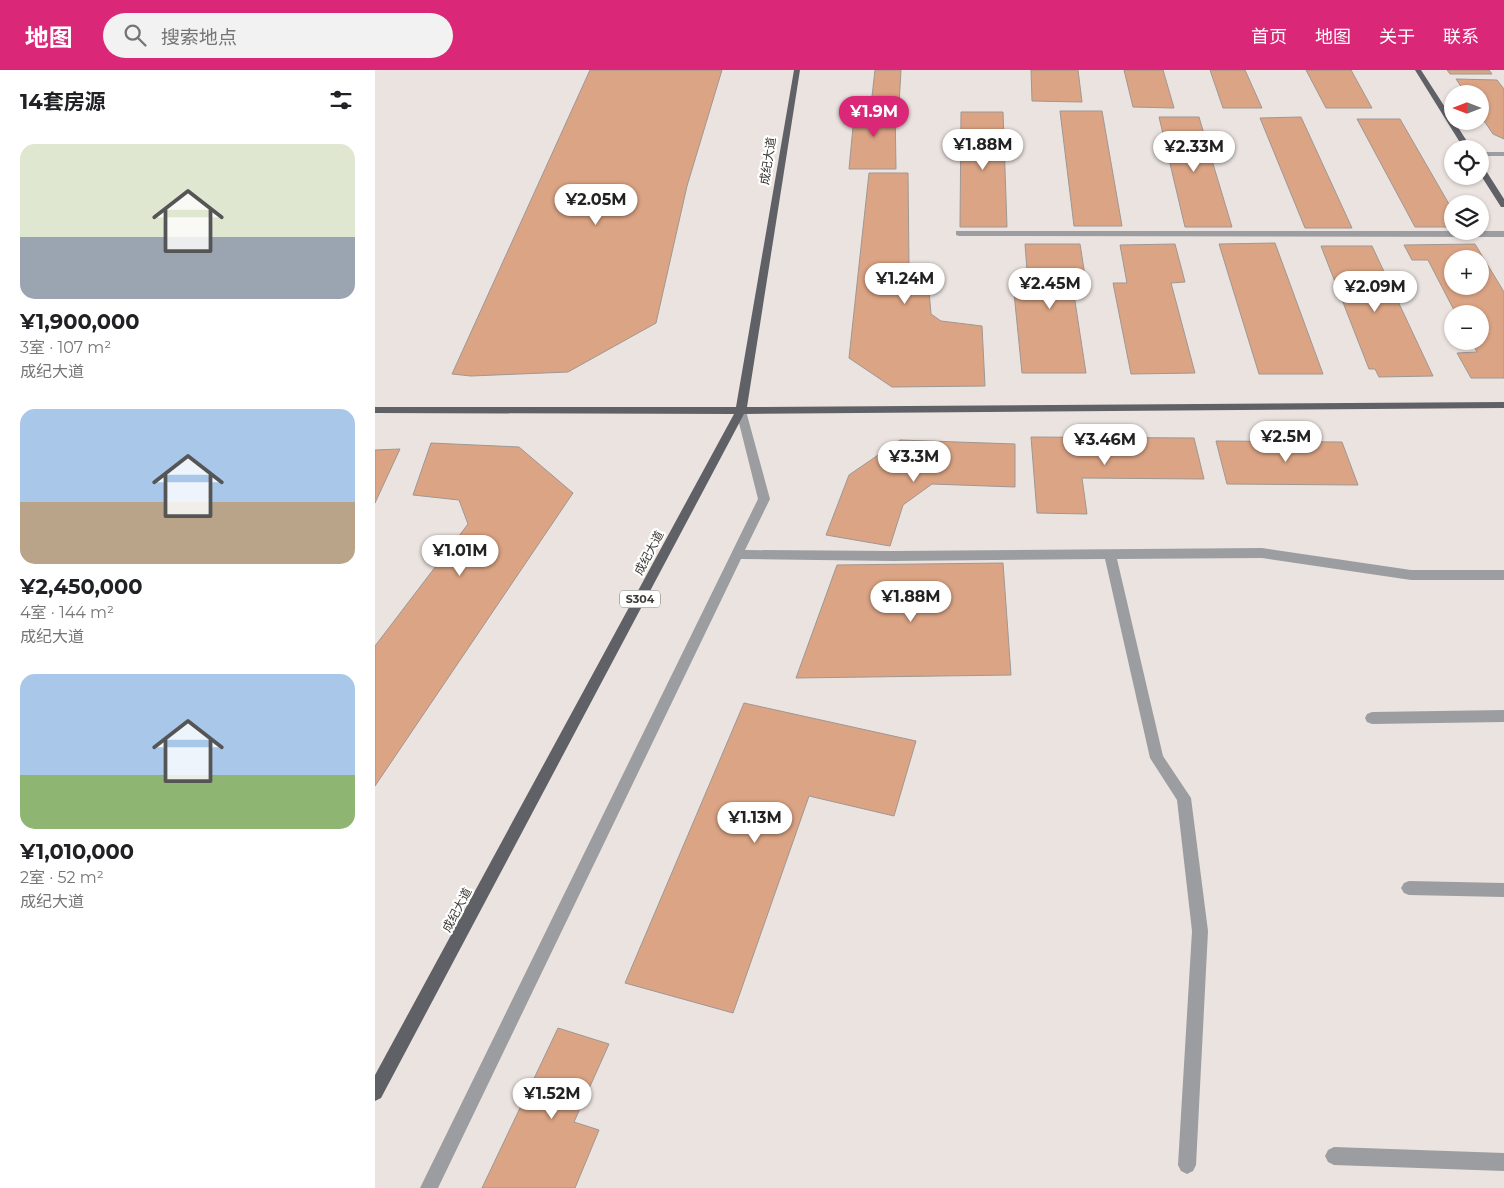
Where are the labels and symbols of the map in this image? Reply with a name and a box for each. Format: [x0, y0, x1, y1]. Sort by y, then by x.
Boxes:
north arrow [1444, 85, 1489, 130]
pin: ¥1.9M [839, 96, 909, 138]
pin: ¥1.88M [942, 128, 1024, 171]
pin: ¥2.33M [1153, 131, 1235, 173]
street label: 成纪大道 [756, 136, 779, 186]
pin: ¥2.05M [555, 184, 637, 226]
pin: ¥1.24M [864, 262, 946, 305]
pin: ¥2.45M [1009, 268, 1091, 310]
pin: ¥2.09M [1334, 270, 1416, 313]
pin: ¥2.5M [1251, 420, 1321, 463]
pin: ¥3.46M [1064, 424, 1146, 466]
pin: ¥3.3M [879, 440, 949, 483]
street label: 成纪大道 [631, 528, 666, 577]
pin: ¥1.01M [419, 534, 501, 577]
pin: ¥1.88M [870, 580, 952, 623]
road number: S304 [620, 590, 660, 608]
pin: ¥1.13M [714, 802, 796, 844]
street label: 成纪大道 [439, 885, 474, 934]
pin: ¥1.52M [511, 1078, 593, 1120]

